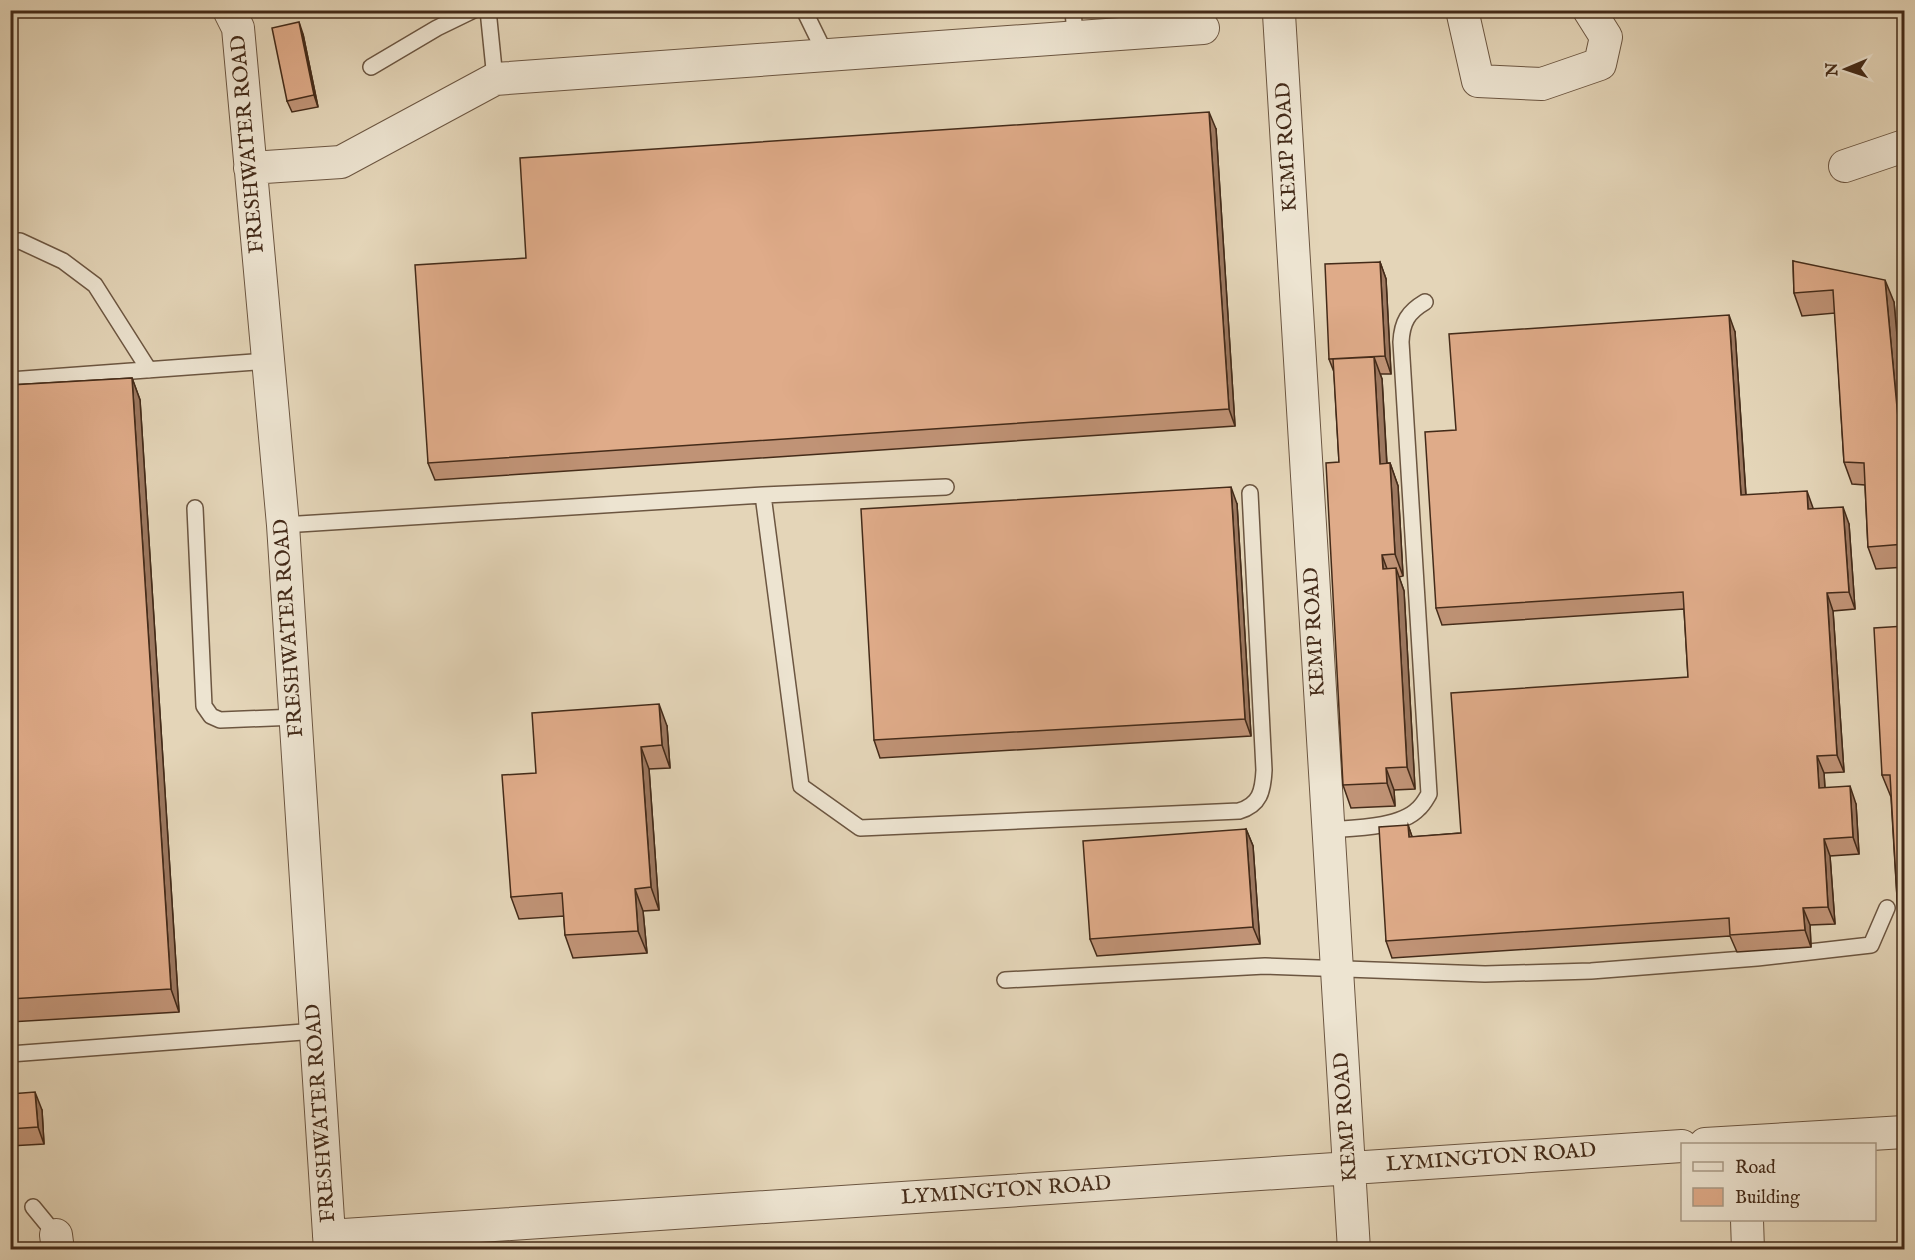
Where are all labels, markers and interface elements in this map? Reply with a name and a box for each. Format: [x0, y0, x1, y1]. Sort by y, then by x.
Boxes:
street label: FRESHWATER ROAD [225, 34, 271, 254]
north arrow [1816, 39, 1876, 99]
text: N [1823, 62, 1843, 78]
street label: KEMP ROAD [1270, 82, 1304, 212]
street label: FRESHWATER ROAD [268, 518, 310, 738]
street label: KEMP ROAD [1298, 567, 1332, 697]
street label: FRESHWATER ROAD [300, 1003, 342, 1223]
street label: KEMP ROAD [1328, 1051, 1364, 1183]
street label: LYMINGTON ROAD [1385, 1137, 1597, 1179]
legend [1681, 1143, 1876, 1221]
text: Road [1735, 1157, 1776, 1180]
street label: LYMINGTON ROAD [900, 1170, 1112, 1212]
text: Building [1735, 1187, 1800, 1210]

